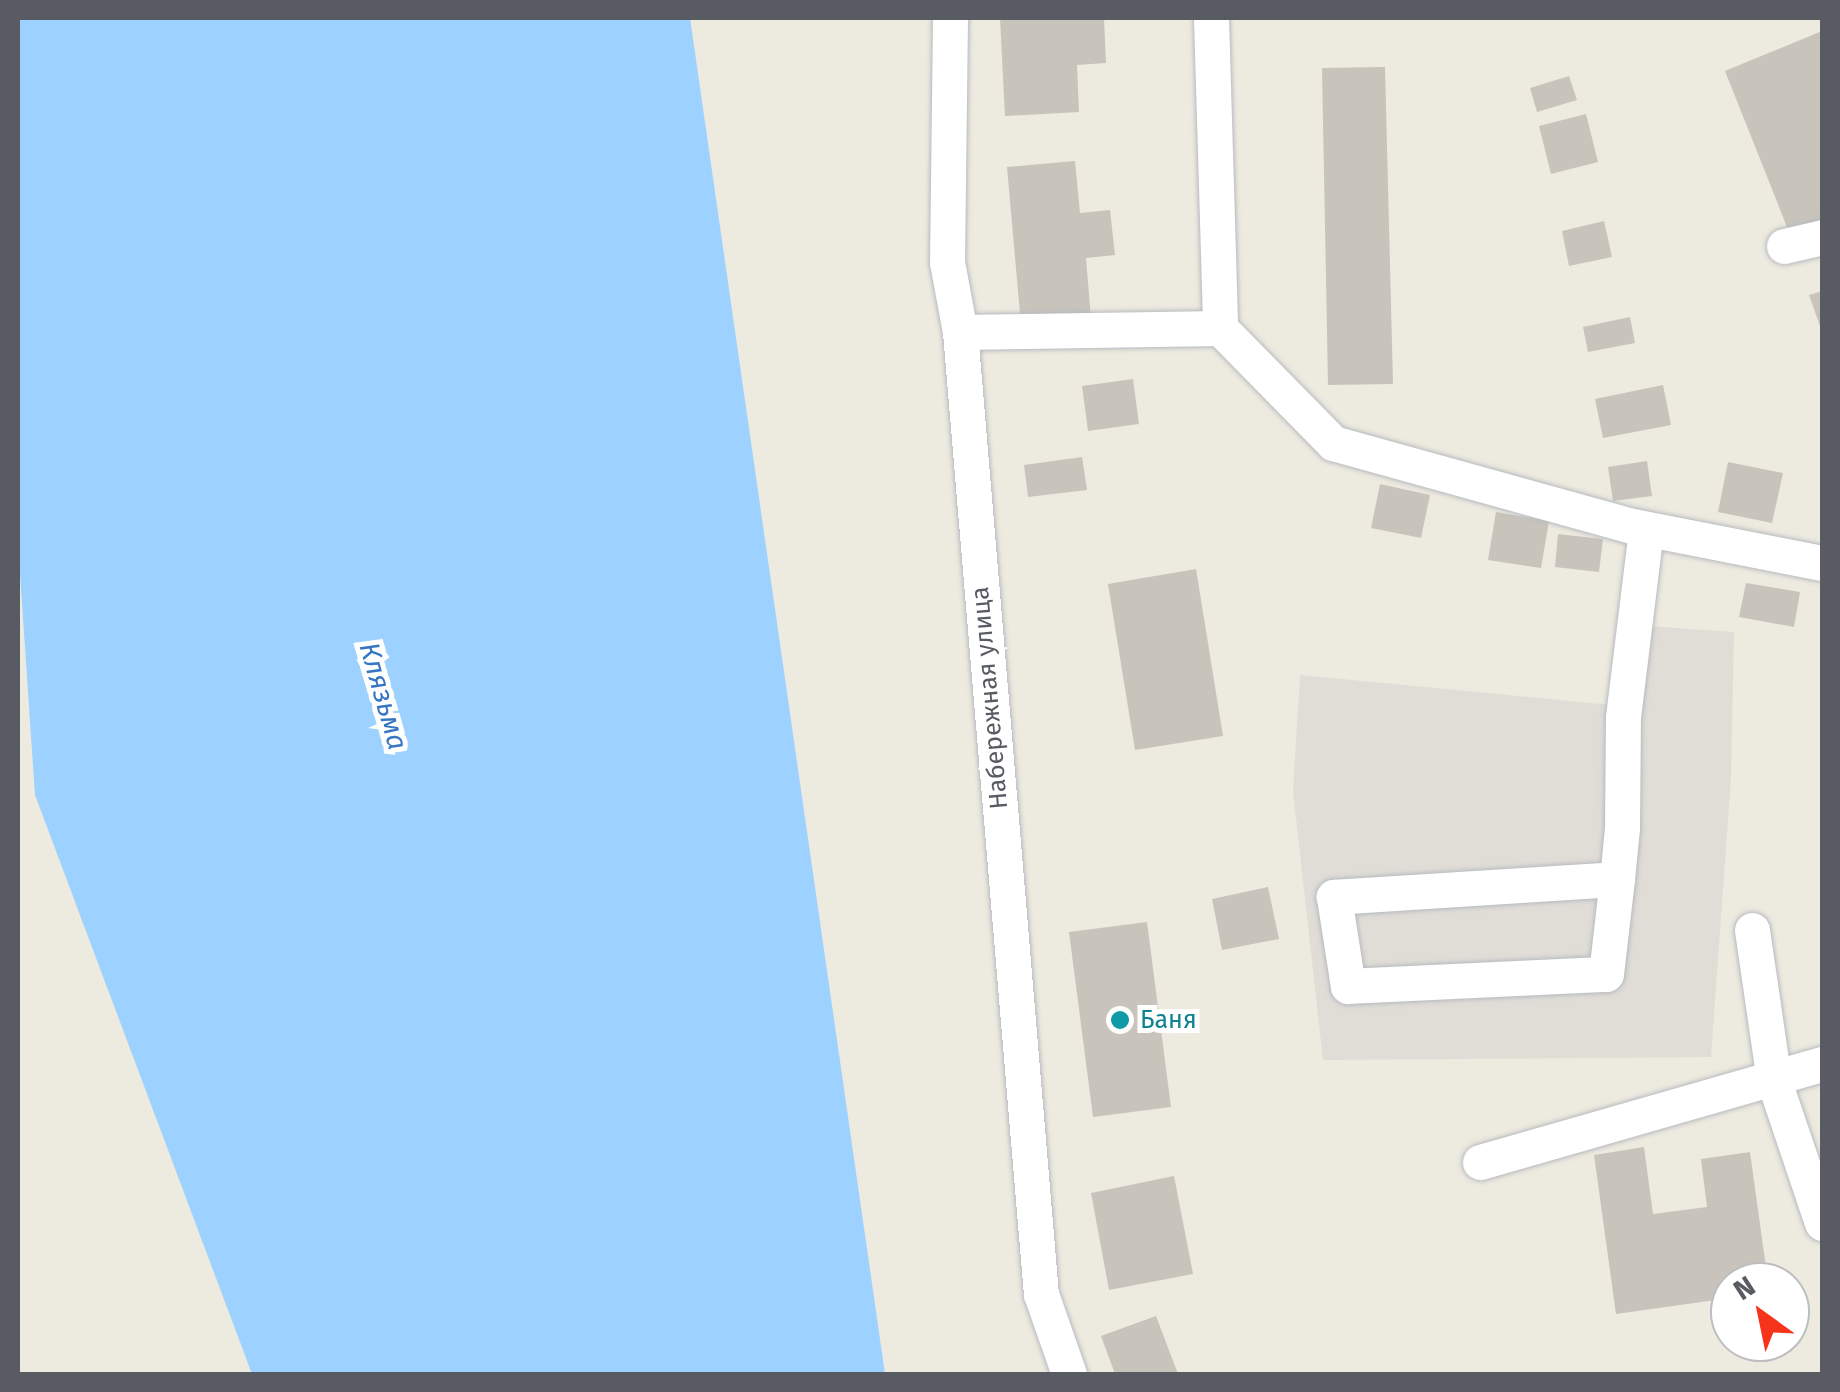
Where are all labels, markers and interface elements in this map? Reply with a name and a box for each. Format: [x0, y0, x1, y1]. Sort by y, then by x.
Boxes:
street label: Набережная улица [965, 585, 1015, 811]
water label: Клязьма [352, 638, 414, 754]
place label: Баня [1140, 1005, 1197, 1035]
marker: Баня [1109, 1009, 1131, 1031]
north arrow [1710, 1262, 1810, 1362]
text: N [1728, 1269, 1761, 1307]

